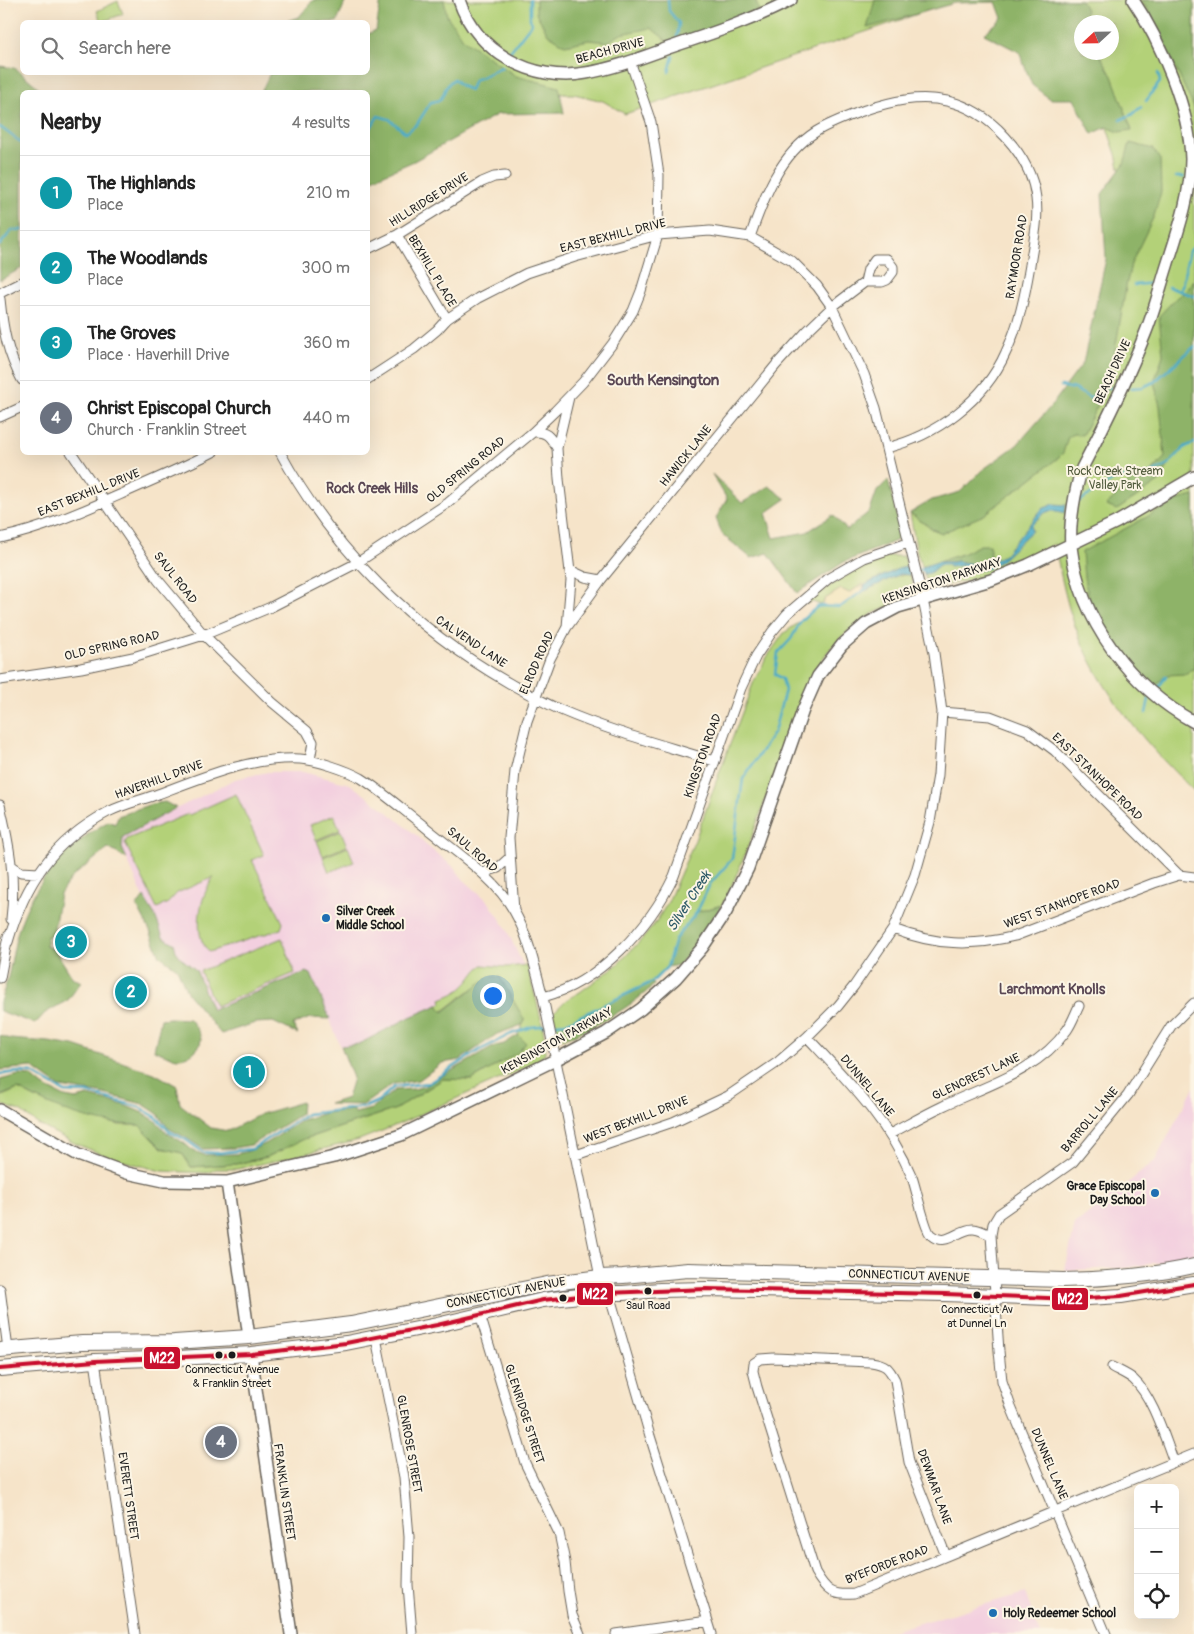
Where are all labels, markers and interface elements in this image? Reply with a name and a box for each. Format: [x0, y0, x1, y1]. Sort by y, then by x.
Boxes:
north arrow [1074, 15, 1119, 60]
search box [20, 20, 370, 75]
icon: search [38, 34, 66, 62]
street label: BEACH DRIVE [574, 35, 646, 67]
text: Search here [78, 36, 171, 60]
text: Nearby [40, 109, 101, 136]
text: 4 results [292, 113, 350, 133]
street label: HILLRIDGE DRIVE [387, 170, 471, 230]
text: The Highlands [87, 171, 195, 195]
text: 1 [53, 183, 59, 203]
text: 210 m [306, 183, 350, 203]
text: Place [87, 195, 123, 215]
street label: RAYMOOR ROAD [1003, 213, 1031, 300]
street label: EAST BEXHILL DRIVE [559, 216, 667, 256]
street label: BEXHILL PLACE [405, 232, 459, 310]
text: The Woodlands [87, 246, 207, 270]
text: 2 [52, 258, 60, 278]
text: 300 m [302, 258, 350, 278]
text: Place [87, 270, 123, 290]
text: The Groves [87, 321, 176, 345]
text: 3 [52, 333, 60, 353]
text: 360 m [303, 333, 350, 353]
street label: BEACH DRIVE [1091, 337, 1135, 407]
text: Place · Haverhill Drive [87, 345, 229, 365]
district label: South Kensington [607, 371, 720, 390]
text: Christ Episcopal Church [87, 396, 271, 420]
text: 4 [51, 408, 61, 428]
text: 440 m [303, 408, 350, 428]
text: Church · Franklin Street [87, 420, 246, 440]
street label: HAWICK LANE [657, 422, 715, 490]
street label: OLD SPRING ROAD [424, 433, 509, 506]
park label: Rock Creek Stream Valley Park [1067, 464, 1163, 493]
street label: EAST BEXHILL DRIVE [36, 466, 142, 520]
district label: Rock Creek Hills [326, 480, 419, 497]
street label: SAUL ROAD [150, 549, 200, 607]
street label: KENSINGTON PARKWAY [880, 555, 1004, 607]
street label: CALVEND LANE [432, 613, 510, 671]
street label: OLD SPRING ROAD [63, 628, 161, 664]
street label: ELROD ROAD [516, 629, 558, 697]
street label: KINGSTON ROAD [681, 711, 725, 800]
street label: EAST STANHOPE ROAD [1049, 730, 1146, 824]
street label: HAVERHILL DRIVE [113, 757, 205, 803]
street label: SAUL ROAD [444, 824, 501, 876]
water label: Silver Creek [663, 867, 715, 934]
street label: WEST STANHOPE ROAD [1002, 876, 1123, 932]
place label: Silver Creek Middle School [336, 904, 405, 933]
marker: Silver Creek Middle School [320, 912, 332, 924]
pin: 3 [55, 923, 87, 961]
pin: 2 [115, 973, 147, 1011]
district label: Larchmont Knolls [999, 981, 1106, 998]
your location [480, 983, 506, 1009]
street label: KENSINGTON PARKWAY [499, 1004, 615, 1078]
street label: GLENCREST LANE [930, 1050, 1022, 1104]
street label: DUNNEL LANE [837, 1052, 897, 1120]
pin: 1 [233, 1053, 265, 1091]
street label: BARROLL LANE [1058, 1084, 1122, 1156]
street label: WEST BEXHILL DRIVE [581, 1093, 691, 1147]
place label: Grace Episcopal Day School [1066, 1179, 1145, 1208]
marker: Grace Episcopal Day School [1149, 1187, 1161, 1199]
street label: CONNECTICUT AVENUE [848, 1266, 970, 1286]
street label: CONNECTICUT AVENUE [445, 1274, 567, 1312]
line badge: M22 [576, 1282, 614, 1306]
text: M22 [582, 1286, 608, 1303]
marker: Saul Road [643, 1286, 653, 1296]
line badge: M22 [1051, 1287, 1089, 1311]
marker: Connecticut Av at Dunnel Ln [972, 1290, 982, 1300]
text: M22 [1057, 1291, 1083, 1308]
unlabelled marker [558, 1293, 568, 1303]
place label: Saul Road [626, 1299, 670, 1312]
place label: Connecticut Av at Dunnel Ln [941, 1303, 1013, 1330]
line badge: M22 [143, 1346, 181, 1370]
text: M22 [149, 1350, 175, 1367]
unlabelled marker [214, 1350, 224, 1360]
marker: Connecticut Avenue & Franklin Street [227, 1350, 237, 1360]
street label: GLENRIDGE STREET [501, 1362, 547, 1466]
place label: Connecticut Avenue & Franklin Street [185, 1363, 280, 1390]
street label: GLENROSE STREET [393, 1394, 425, 1495]
pin: 4 [205, 1423, 237, 1461]
street label: DUNNEL LANE [1027, 1426, 1071, 1502]
street label: FRANKLIN STREET [270, 1442, 298, 1542]
street label: DEWMAR LANE [913, 1447, 955, 1527]
street label: EVERETT STREET [114, 1451, 142, 1541]
map controls [1134, 1484, 1179, 1619]
button: + [1134, 1484, 1179, 1529]
button: − [1134, 1529, 1179, 1574]
street label: BYEFORDE ROAD [843, 1542, 931, 1588]
button: locate [1134, 1574, 1179, 1619]
place label: Holy Redeemer School [1003, 1606, 1116, 1621]
marker: Holy Redeemer School [987, 1607, 999, 1619]

